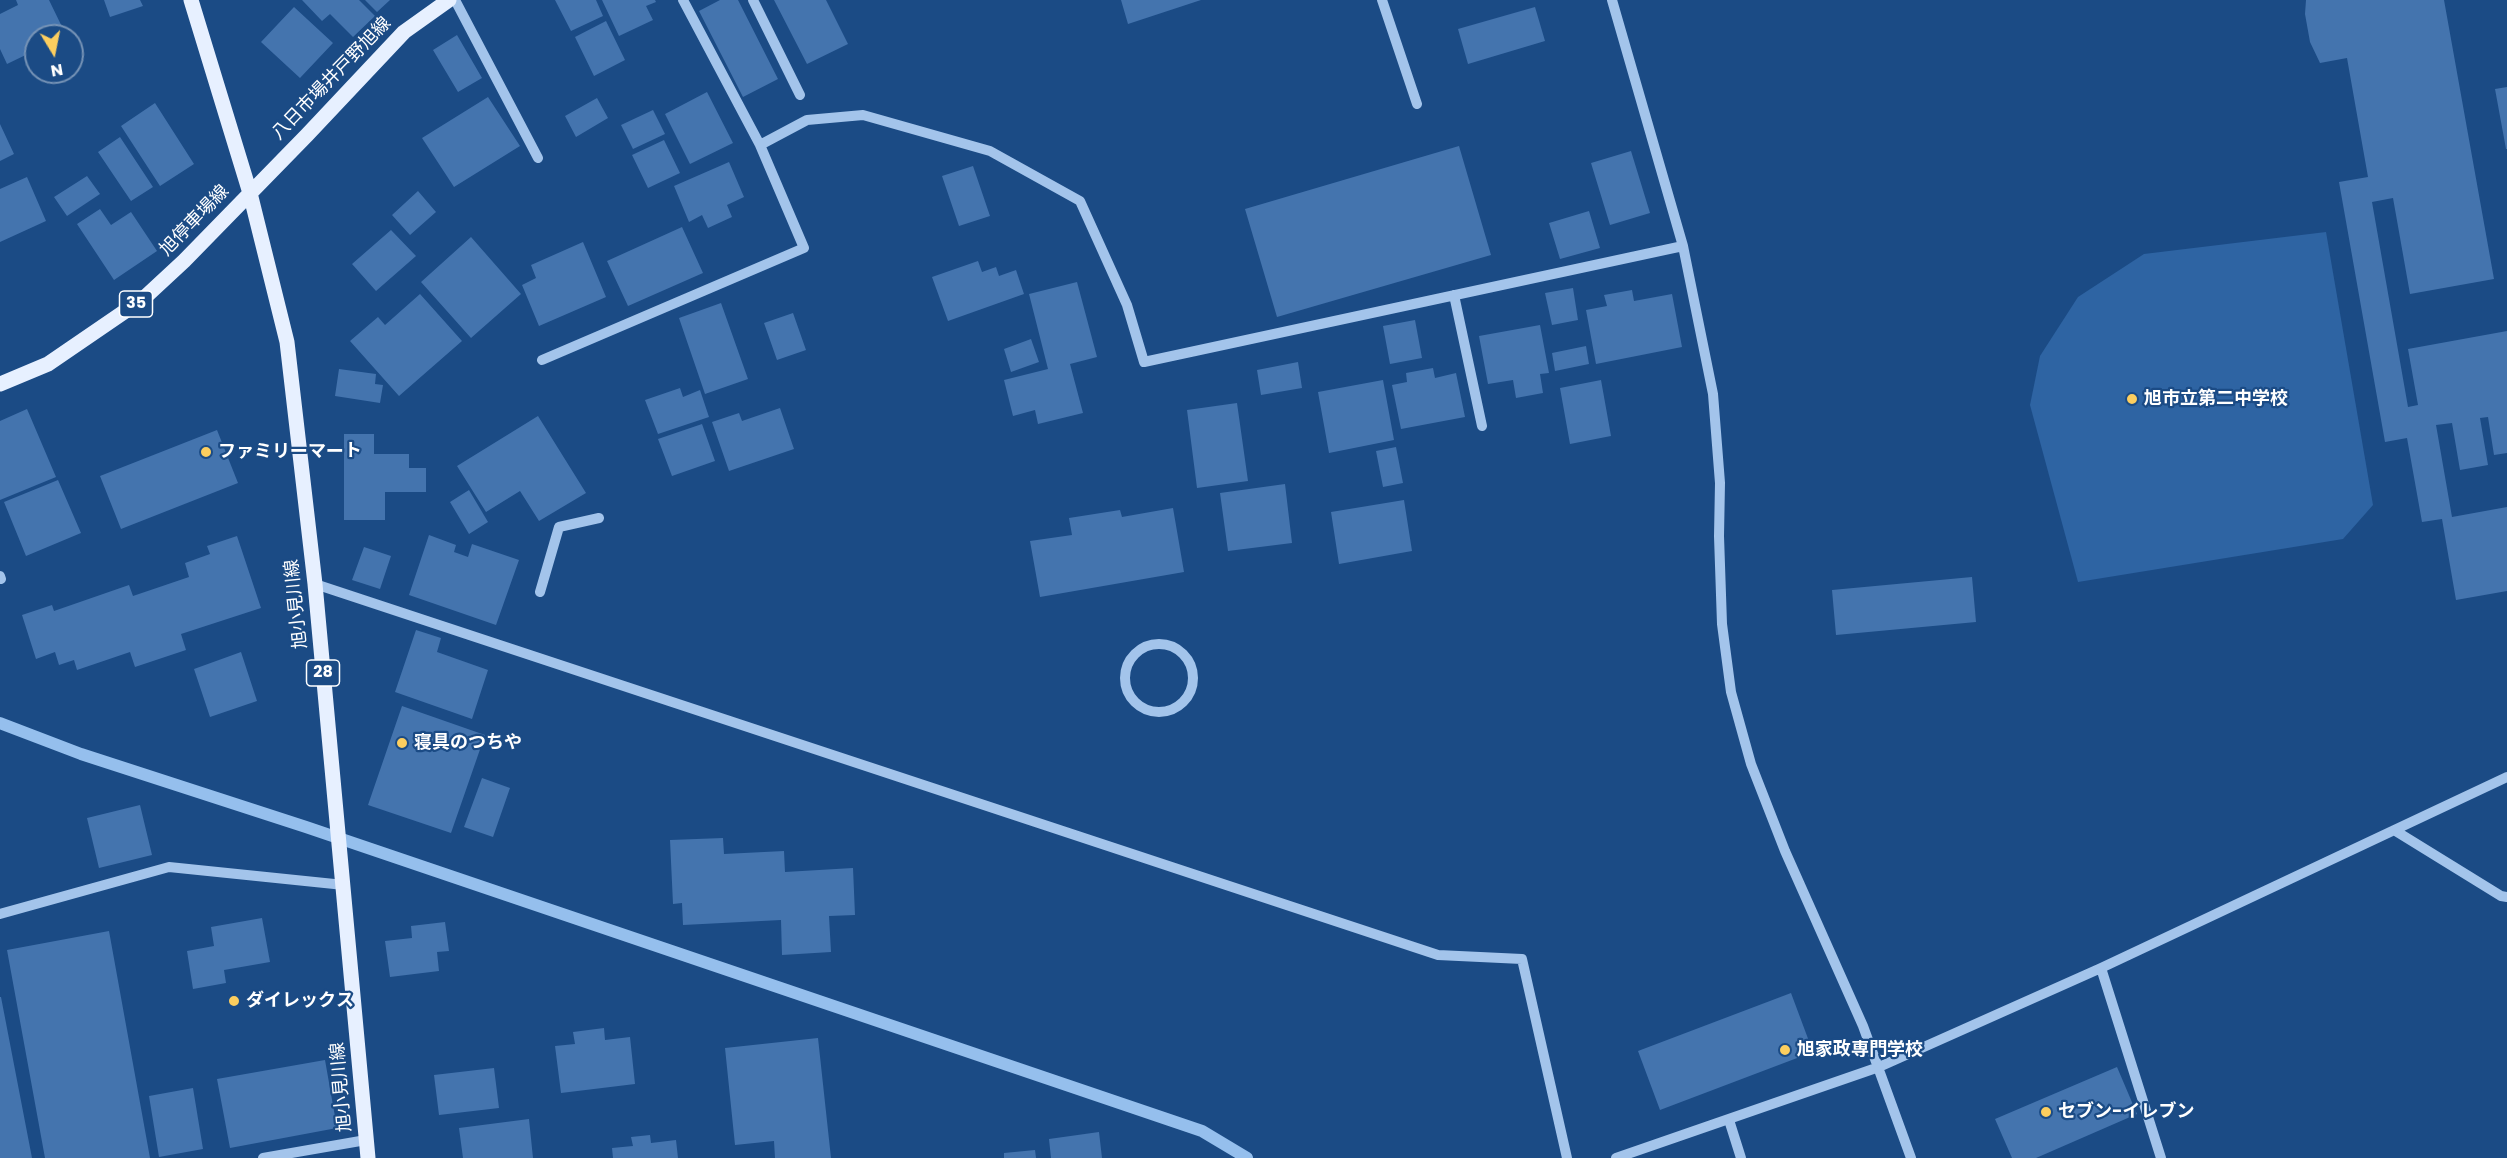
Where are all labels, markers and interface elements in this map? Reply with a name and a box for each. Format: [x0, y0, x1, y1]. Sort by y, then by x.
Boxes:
street label: 八日市場井戸野旭線 [268, 13, 396, 145]
north arrow [24, 24, 84, 84]
text: N [49, 58, 65, 83]
street label: 旭停車場線 [156, 181, 234, 261]
road number: 35 [120, 291, 152, 317]
place label: 旭市立第二中学校 [2144, 388, 2288, 410]
marker: 旭市立第二中学校 [2125, 392, 2139, 406]
place label: ファミリーマート [218, 441, 362, 463]
marker: ファミリーマート [199, 445, 213, 459]
street label: 旭小見川線 [282, 558, 312, 650]
road number: 28 [306, 660, 340, 686]
place label: 寝具のつちや [414, 732, 522, 754]
marker: 寝具のつちや [395, 736, 409, 750]
place label: ダイレックス [246, 990, 354, 1012]
marker: ダイレックス [227, 994, 241, 1008]
place label: 旭家政専門学校 [1797, 1039, 1923, 1061]
street label: 旭小見川線 [327, 1041, 357, 1133]
marker: 旭家政専門学校 [1778, 1043, 1792, 1057]
place label: セブン-イレブン [2058, 1101, 2194, 1123]
marker: セブン-イレブン [2039, 1105, 2053, 1119]

